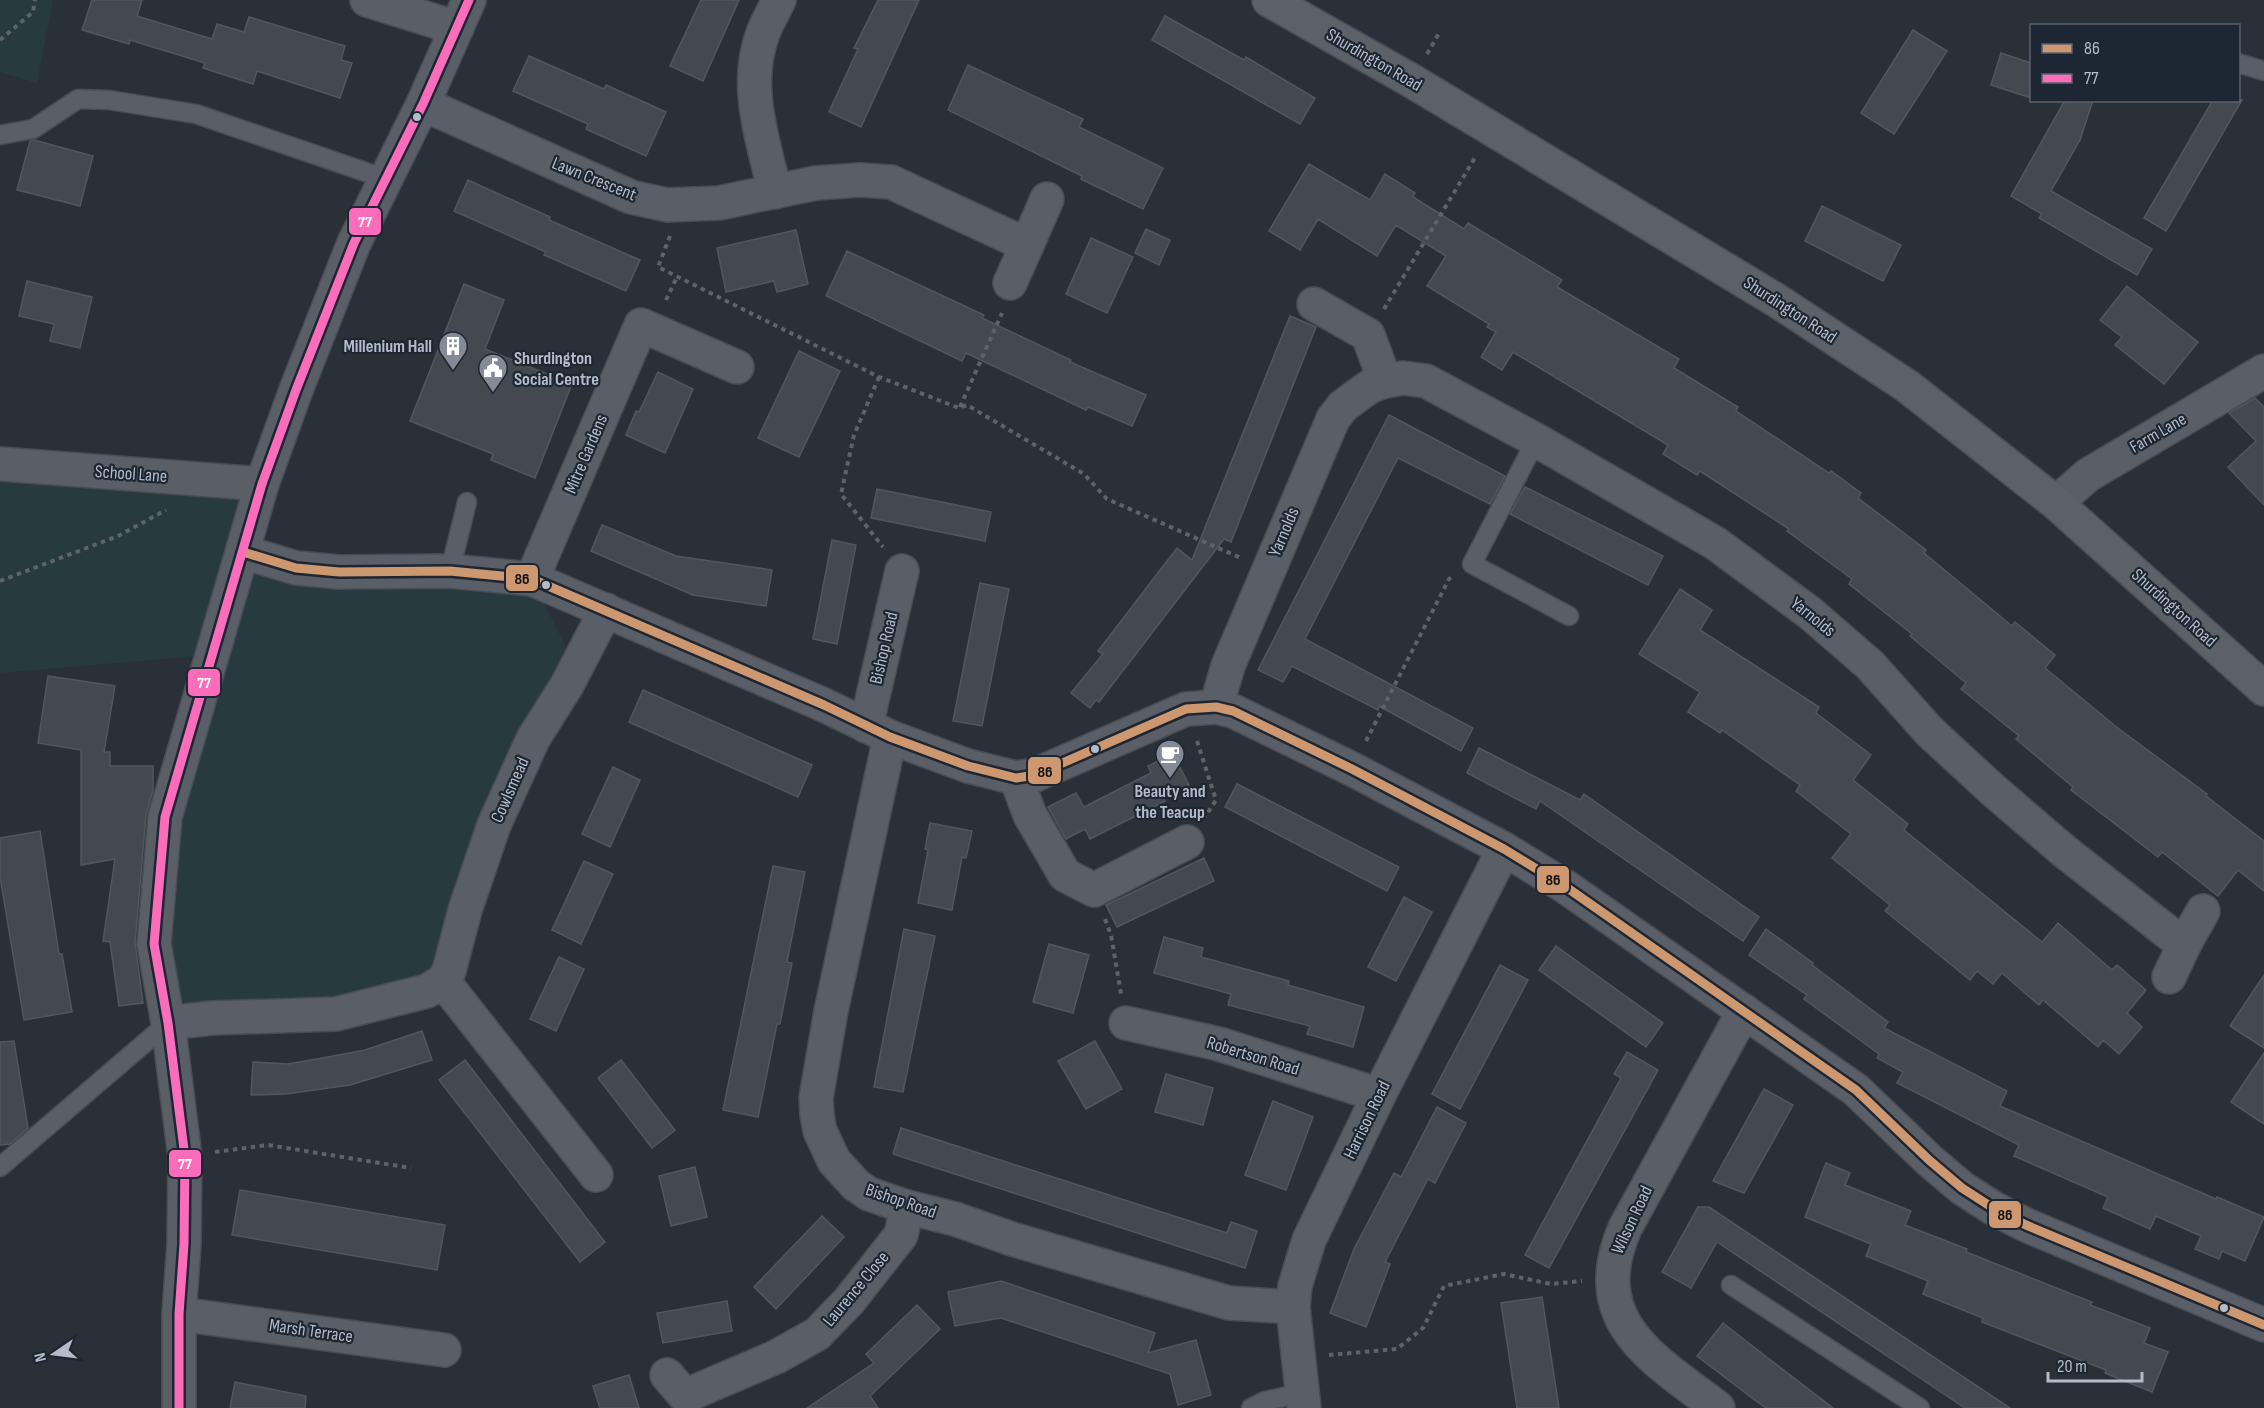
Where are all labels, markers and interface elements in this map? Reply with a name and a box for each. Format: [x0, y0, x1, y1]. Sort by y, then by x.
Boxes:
street label: Shurdington Road [1322, 24, 1426, 96]
legend [2030, 24, 2240, 102]
text: 86 [2084, 38, 2100, 59]
text: 77 [2084, 68, 2099, 89]
unlabelled marker [411, 111, 423, 123]
street label: Lawn Crescent [549, 153, 640, 206]
line badge: 77 [348, 207, 382, 236]
text: 77 [358, 213, 372, 232]
street label: Shurdington Road [1739, 272, 1841, 348]
building icon: Millenium Hall [437, 330, 469, 372]
place label: Millenium Hall [343, 336, 432, 357]
place label: Shurdington Social Centre [514, 348, 599, 390]
public building icon: Shurdington Social Centre [477, 352, 509, 394]
street label: Farm Lane [2126, 409, 2190, 457]
street label: Mitre Gardens [560, 411, 612, 497]
street label: School Lane [94, 461, 168, 487]
street label: Yarnolds [1264, 504, 1304, 560]
line badge: 86 [505, 564, 539, 592]
street label: Shurdington Road [2127, 564, 2221, 652]
text: 86 [514, 570, 530, 589]
unlabelled marker [540, 579, 552, 591]
street label: Yarnolds [1786, 593, 1840, 641]
street label: Bishop Road [866, 610, 902, 686]
line badge: 77 [187, 668, 221, 697]
text: 77 [197, 674, 211, 693]
cafe icon: Beauty and the Teacup [1154, 738, 1186, 780]
unlabelled marker [1089, 743, 1101, 755]
street label: Cowlsmead [486, 754, 534, 826]
line badge: 86 [1027, 756, 1062, 785]
text: 86 [1037, 763, 1053, 782]
place label: Beauty and the Teacup [1134, 781, 1206, 823]
line badge: 86 [1536, 865, 1570, 894]
text: 86 [1545, 871, 1561, 890]
street label: Robertson Road [1204, 1032, 1302, 1080]
street label: Harrison Road [1339, 1078, 1395, 1162]
line badge: 77 [168, 1149, 202, 1178]
text: 77 [178, 1155, 192, 1174]
street label: Bishop Road [863, 1179, 939, 1223]
street label: Wilson Road [1607, 1183, 1657, 1257]
line badge: 86 [1988, 1200, 2022, 1229]
text: 86 [1997, 1206, 2013, 1225]
street label: Laurence Close [819, 1247, 893, 1331]
unlabelled marker [2218, 1302, 2230, 1314]
street label: Marsh Terrace [268, 1315, 354, 1347]
north arrow [24, 1324, 84, 1384]
scale bar [2048, 1345, 2142, 1383]
text: N [31, 1351, 51, 1364]
text: 20 m [2057, 1356, 2087, 1377]

